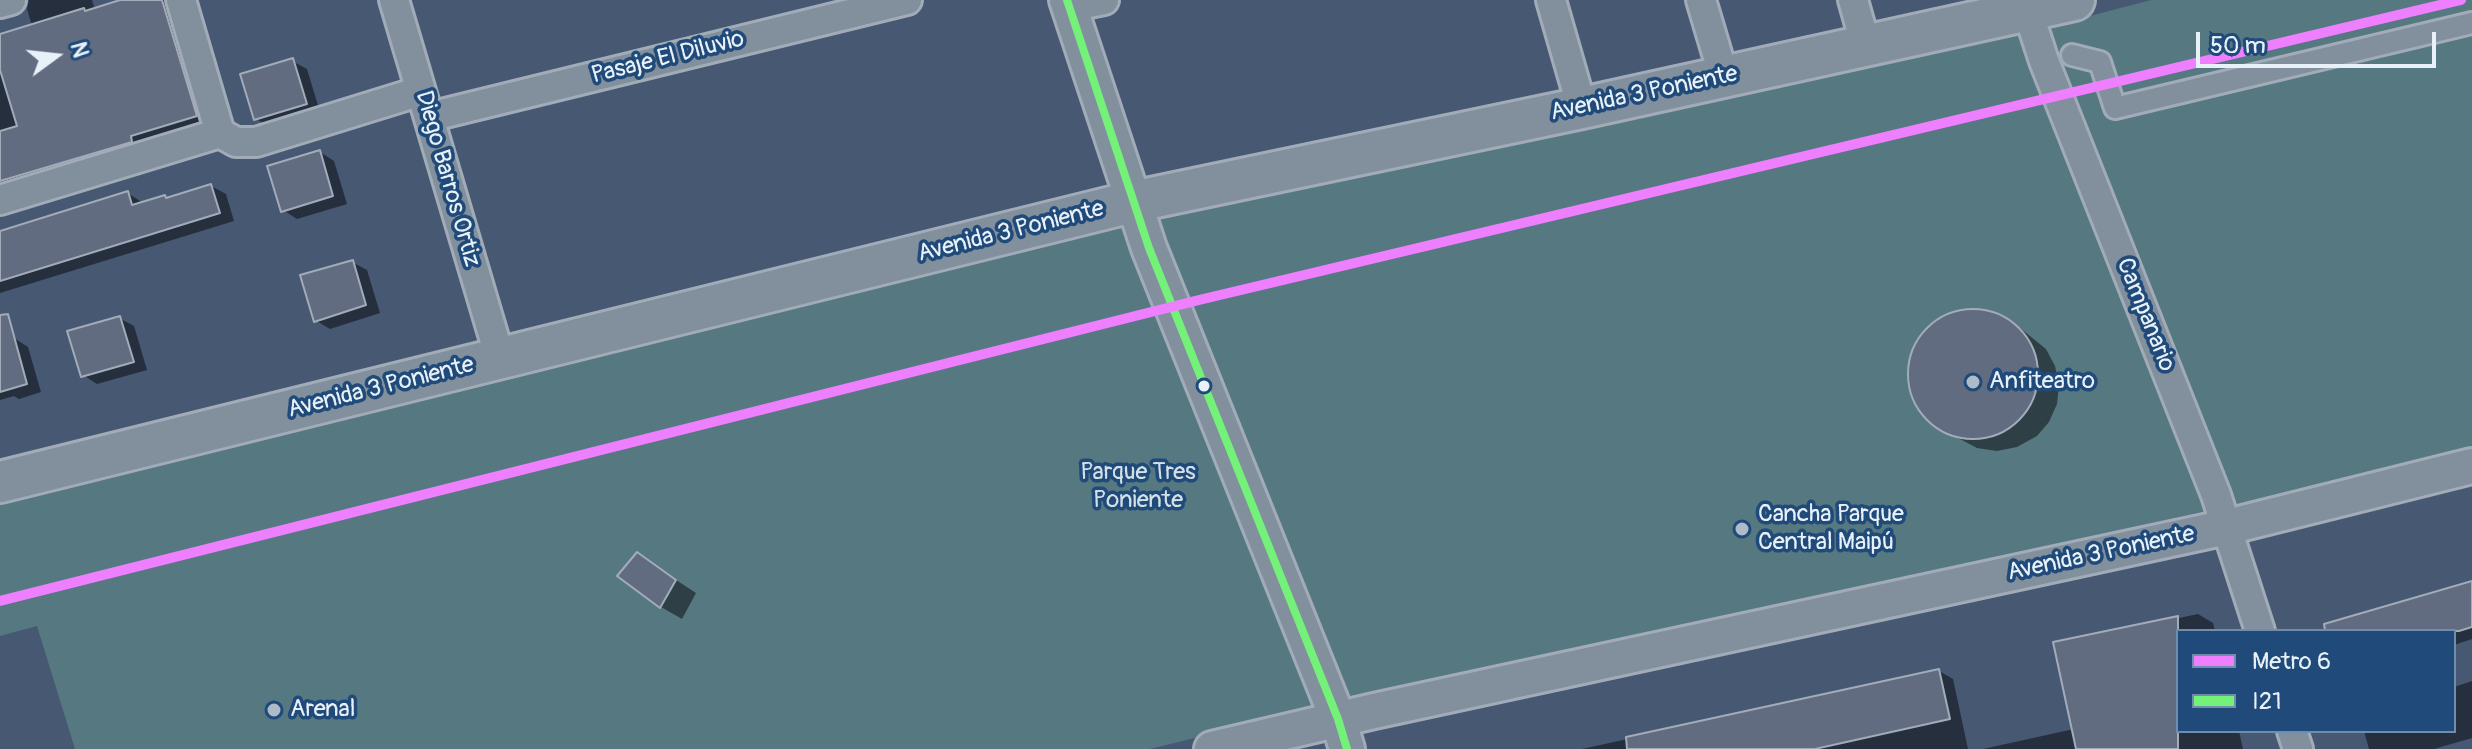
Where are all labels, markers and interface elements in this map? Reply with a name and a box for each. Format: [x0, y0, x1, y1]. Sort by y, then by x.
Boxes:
north arrow [16, 16, 96, 96]
scale bar [2200, 16, 2440, 66]
street label: Pasaje El Diluvio [589, 25, 747, 91]
text: 50 m [2210, 31, 2266, 60]
text: N [64, 39, 95, 61]
street label: Avenida 3 Poniente [1548, 60, 1740, 128]
street label: Diego Barros Ortiz [408, 88, 486, 270]
street label: Avenida 3 Poniente [915, 195, 1107, 269]
street label: Campanario [2109, 254, 2181, 376]
street label: Avenida 3 Poniente [285, 351, 477, 425]
place label: Anfiteatro [1989, 368, 2095, 396]
marker: Anfiteatro [1964, 373, 1982, 391]
unlabelled marker [1196, 378, 1212, 394]
park label: Parque Tres Poniente [1080, 459, 1196, 515]
place label: Cancha Parque Central Maipú [1758, 501, 1904, 557]
marker: Cancha Parque Central Maipú [1733, 520, 1751, 538]
street label: Avenida 3 Poniente [2005, 520, 2197, 588]
legend [2176, 629, 2456, 733]
text: Metro 6 [2252, 647, 2331, 676]
text: I21 [2252, 687, 2282, 716]
place label: Arenal [290, 696, 355, 724]
marker: Arenal [265, 701, 283, 719]

